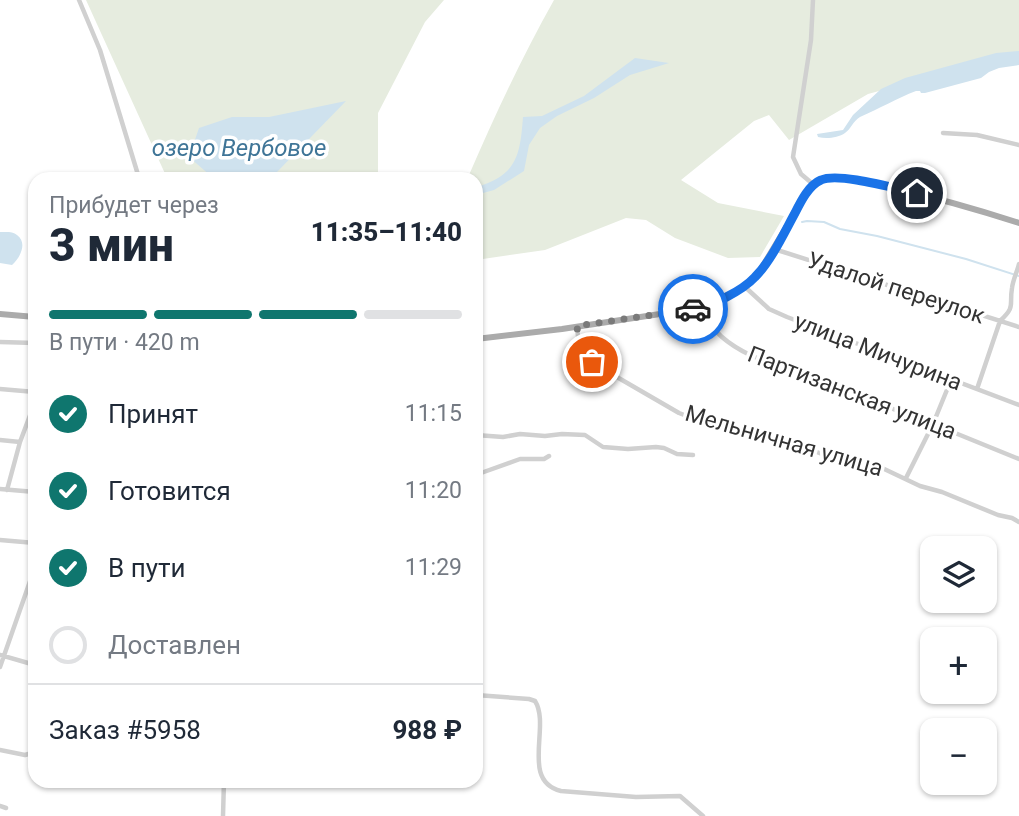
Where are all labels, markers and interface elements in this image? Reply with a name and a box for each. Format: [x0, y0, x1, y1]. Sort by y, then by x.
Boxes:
water label: озеро Вербовое [152, 134, 326, 162]
pin [887, 163, 947, 223]
icon: home [898, 174, 936, 212]
text: Прибудет через [49, 192, 219, 219]
text: 11:35–11:40 [311, 217, 462, 247]
text: 3 мин [49, 218, 174, 272]
street label: Удалой переулок [804, 247, 989, 330]
courier [658, 274, 728, 344]
icon: car [674, 290, 712, 328]
street label: улица Мичурина [790, 308, 966, 396]
text: В пути · 420 m [49, 329, 200, 356]
pin [562, 332, 622, 392]
street label: Партизанская улица [744, 341, 960, 445]
icon: bag [573, 343, 611, 381]
icon: check [49, 395, 87, 433]
text: Принят [108, 399, 198, 429]
text: 11:15 [405, 400, 462, 427]
street label: Мельничная улица [682, 400, 886, 482]
icon: check [49, 472, 87, 510]
text: Готовится [108, 476, 231, 506]
text: 11:20 [405, 477, 462, 504]
map controls [920, 536, 997, 795]
button: layers [920, 536, 997, 613]
icon: check [49, 549, 87, 587]
text: В пути [108, 553, 185, 583]
text: 11:29 [405, 554, 462, 581]
button: + [920, 627, 997, 704]
text: Доставлен [108, 630, 241, 660]
text: Заказ #5958 [49, 715, 201, 745]
text: 988 ₽ [392, 715, 462, 745]
button: − [920, 718, 997, 795]

